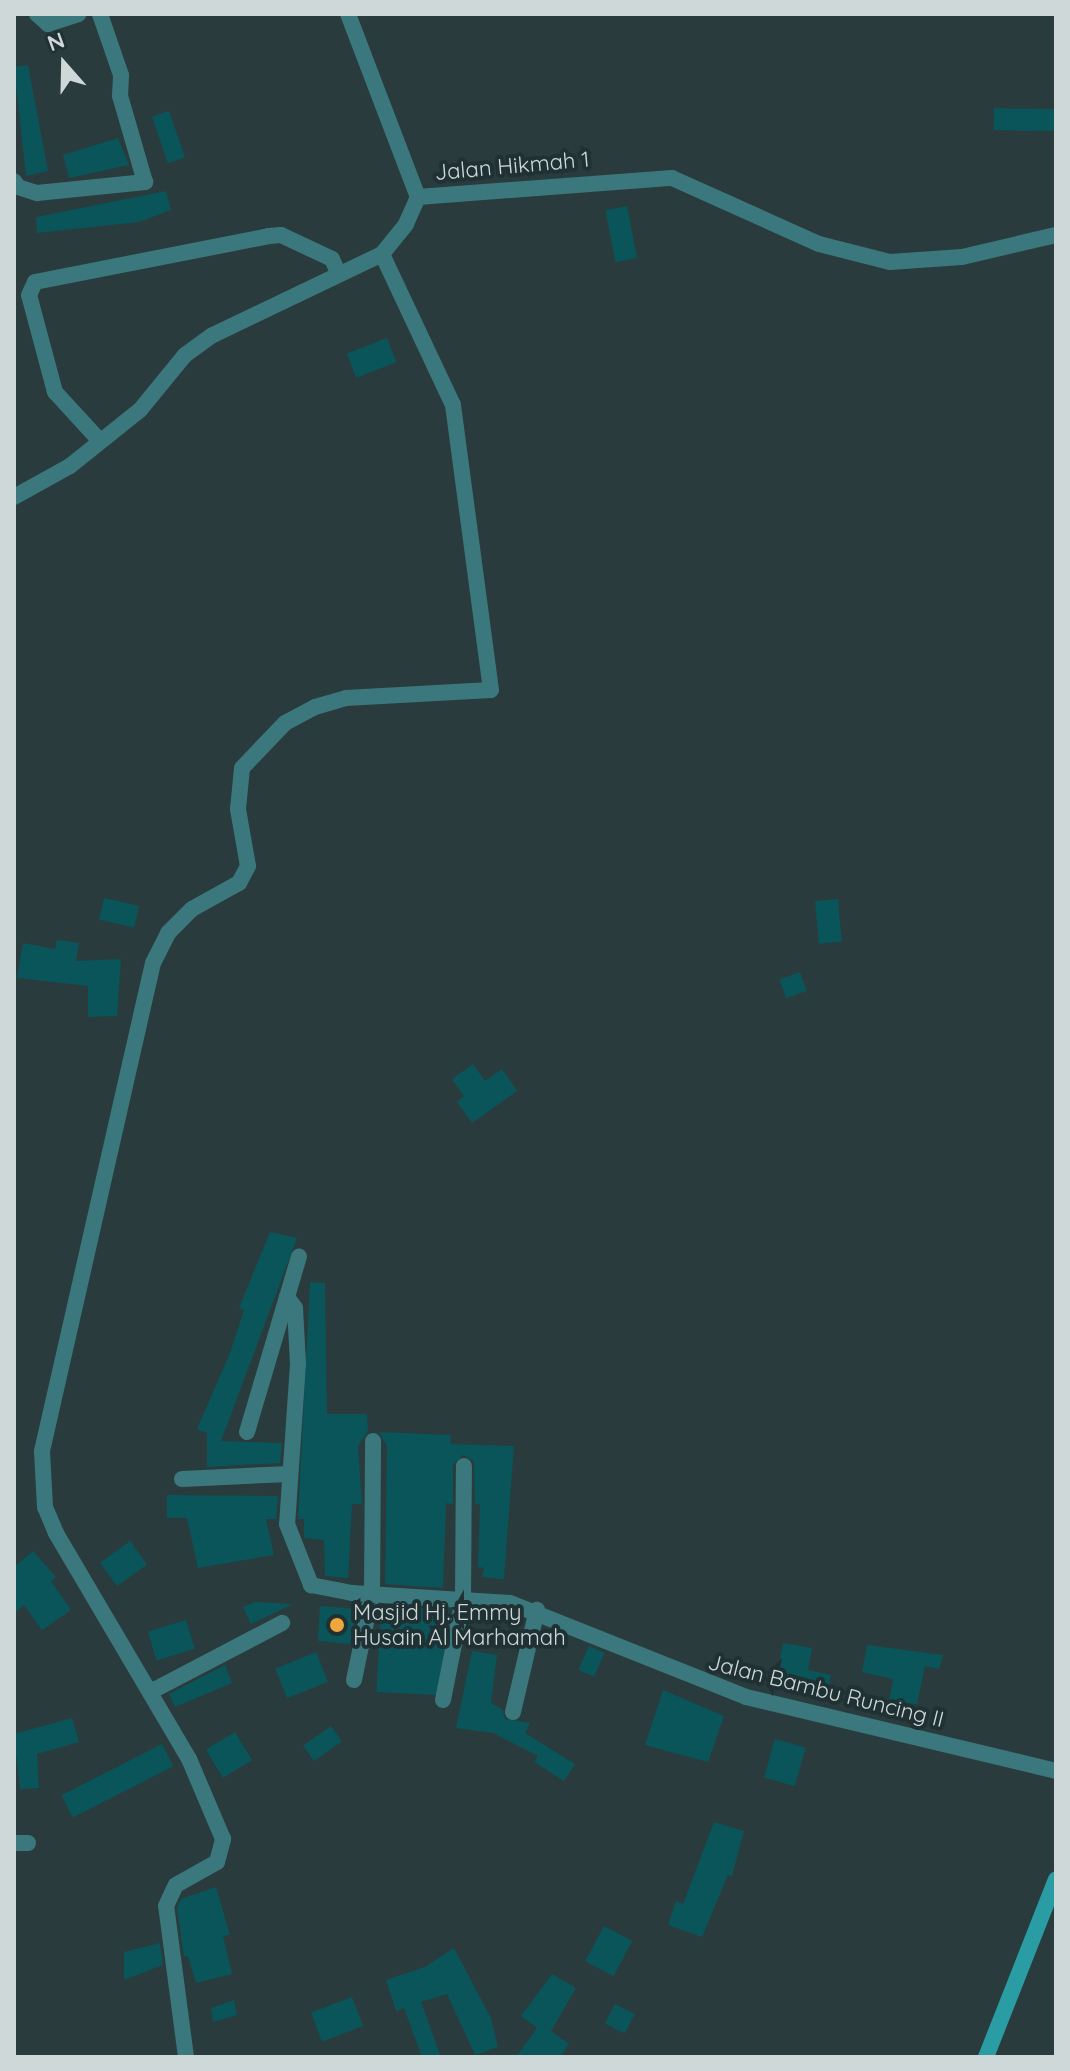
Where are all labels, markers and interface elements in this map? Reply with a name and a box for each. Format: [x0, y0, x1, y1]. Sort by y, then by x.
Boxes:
north arrow [24, 24, 104, 104]
text: N [43, 26, 68, 57]
street label: Jalan Hikmah 1 [433, 146, 591, 186]
place label: Masjid Hj. Emmy Husain Al Marhamah [353, 1599, 566, 1650]
marker: Masjid Hj. Emmy Husain Al Marhamah [328, 1616, 346, 1634]
street label: Jalan Bambu Runcing II [705, 1649, 947, 1733]

